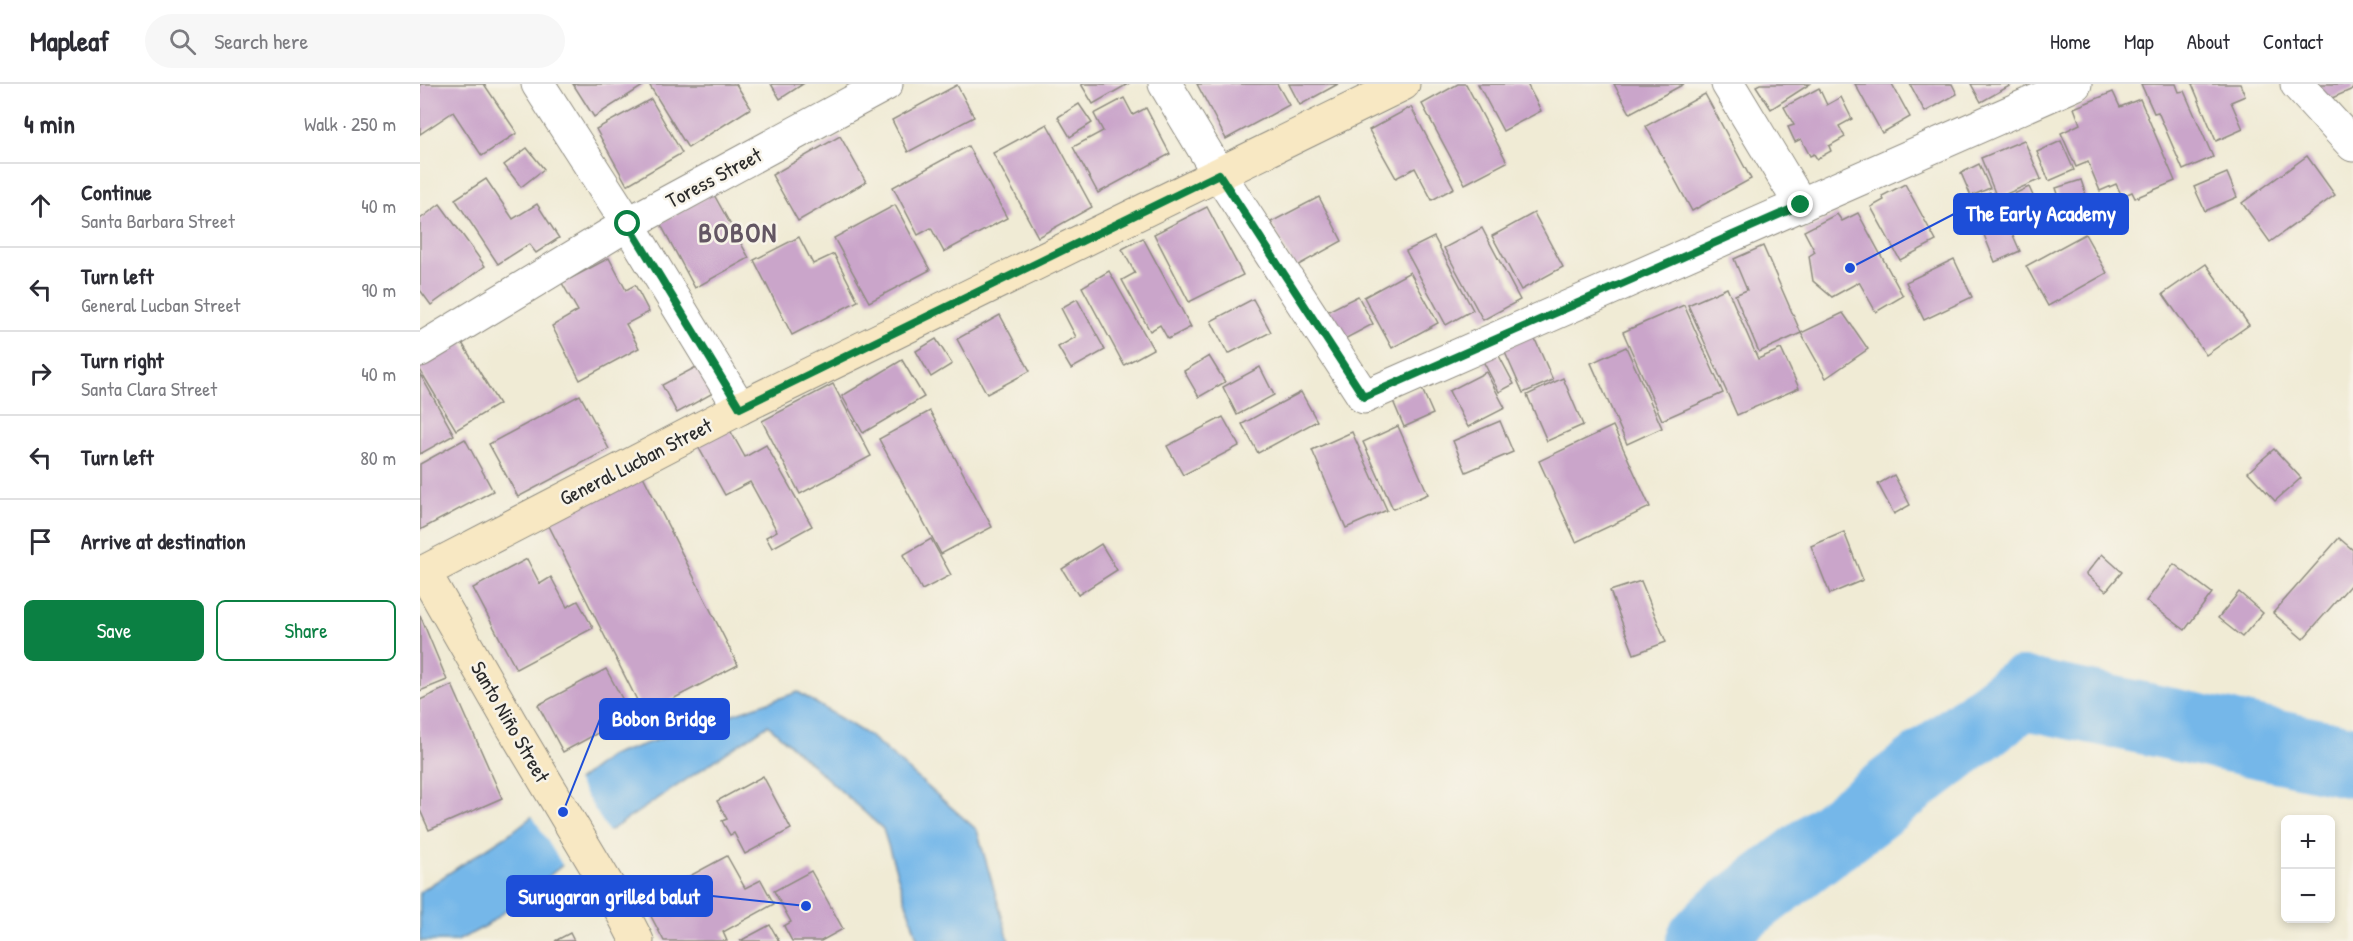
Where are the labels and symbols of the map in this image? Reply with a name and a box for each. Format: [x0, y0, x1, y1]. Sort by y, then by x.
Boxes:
street label: Toress Street [661, 140, 767, 215]
route end [1787, 191, 1813, 217]
callout: The Early Academy [1954, 194, 2128, 234]
text: The Early Academy [1965, 198, 2117, 229]
route start [614, 210, 640, 236]
district label: BOBON [698, 214, 778, 250]
street label: General Lucban Street [555, 410, 718, 512]
street label: Santo Niño Street [464, 656, 557, 788]
callout: Bobon Bridge [600, 699, 729, 739]
text: Bobon Bridge [612, 703, 717, 734]
callout: Surugaran grilled balut [507, 876, 712, 916]
text: Surugaran grilled balut [518, 881, 701, 912]

